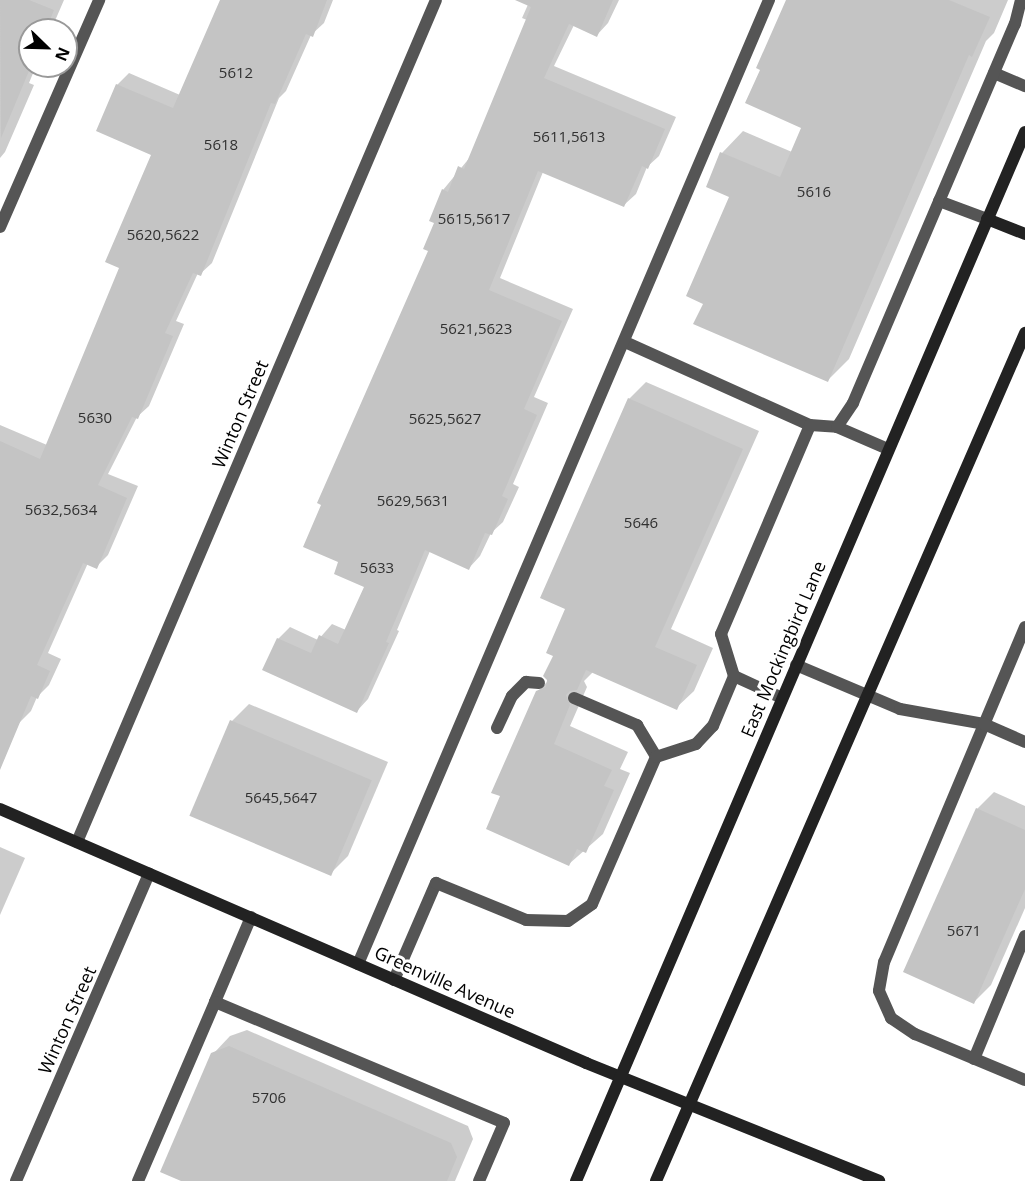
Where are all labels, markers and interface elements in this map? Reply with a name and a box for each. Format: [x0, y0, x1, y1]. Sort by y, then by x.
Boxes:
north arrow [18, 18, 78, 78]
text: N [50, 44, 75, 65]
house number: 5612 [219, 64, 253, 82]
house number: 5611,5613 [533, 128, 605, 146]
house number: 5618 [204, 136, 238, 154]
house number: 5616 [797, 183, 831, 201]
house number: 5615,5617 [438, 210, 510, 228]
house number: 5620,5622 [127, 226, 199, 244]
house number: 5621,5623 [440, 320, 512, 338]
street label: Winton Street [208, 357, 272, 471]
house number: 5630 [78, 409, 112, 427]
house number: 5625,5627 [409, 410, 481, 428]
house number: 5629,5631 [377, 492, 449, 510]
house number: 5632,5634 [25, 501, 97, 519]
house number: 5646 [624, 514, 658, 532]
street label: East Mockingbird Lane [736, 558, 830, 740]
house number: 5633 [360, 559, 394, 577]
house number: 5645,5647 [245, 789, 317, 807]
house number: 5671 [947, 922, 981, 940]
street label: Greenville Avenue [371, 941, 519, 1023]
street label: Winton Street [34, 963, 100, 1077]
house number: 5706 [252, 1089, 286, 1107]

